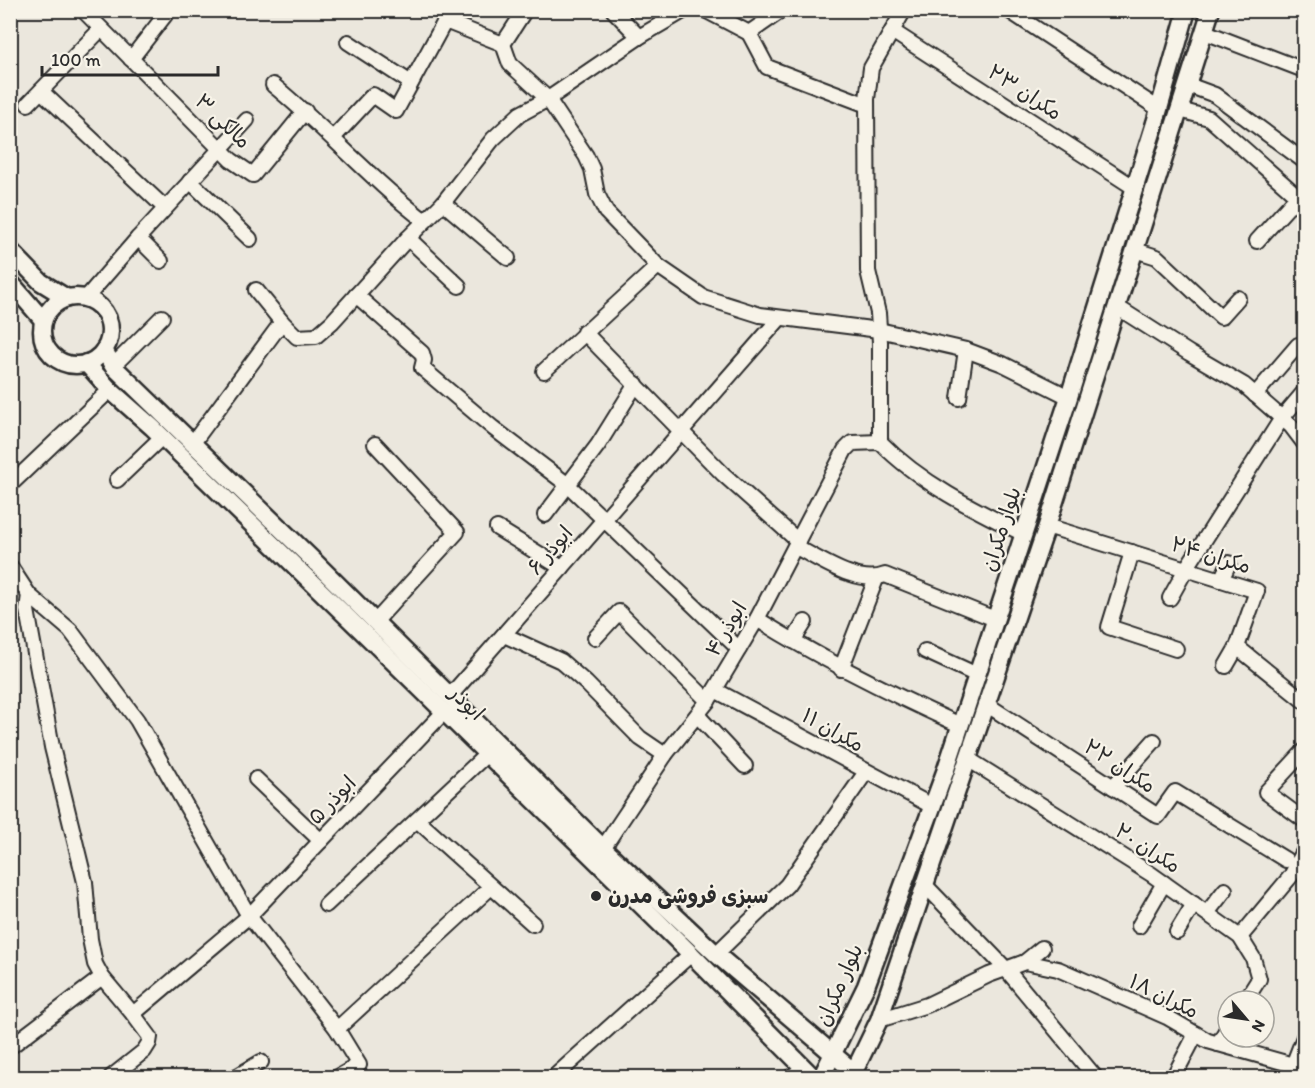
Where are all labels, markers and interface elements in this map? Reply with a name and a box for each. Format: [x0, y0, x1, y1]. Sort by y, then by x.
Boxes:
scale bar [42, 39, 218, 77]
text: 100 m [51, 49, 101, 71]
street label: مکران ۲۳ [984, 58, 1067, 125]
street label: مالکی ۳ [189, 88, 257, 155]
street label: بلوار مکران [975, 483, 1027, 575]
street label: ابوذر ۶ [522, 520, 578, 580]
street label: مکران ۲۴ [1168, 531, 1254, 578]
street label: ابوذر ۴ [700, 597, 752, 661]
street label: ابوذر [443, 679, 490, 726]
street label: مکران ۱۱ [798, 702, 869, 757]
street label: مکران ۲۲ [1080, 733, 1161, 798]
street label: ابوذر ۵ [302, 770, 362, 830]
street label: مکران ۲۰ [1111, 817, 1186, 878]
place label: سبزی فروشی مدرن [608, 883, 768, 909]
marker: سبزی فروشی مدرن [589, 889, 603, 903]
street label: بلوار مکران [809, 940, 869, 1030]
street label: مکران ۱۸ [1125, 968, 1203, 1023]
north arrow [1216, 989, 1276, 1049]
text: N [1248, 1017, 1270, 1035]

